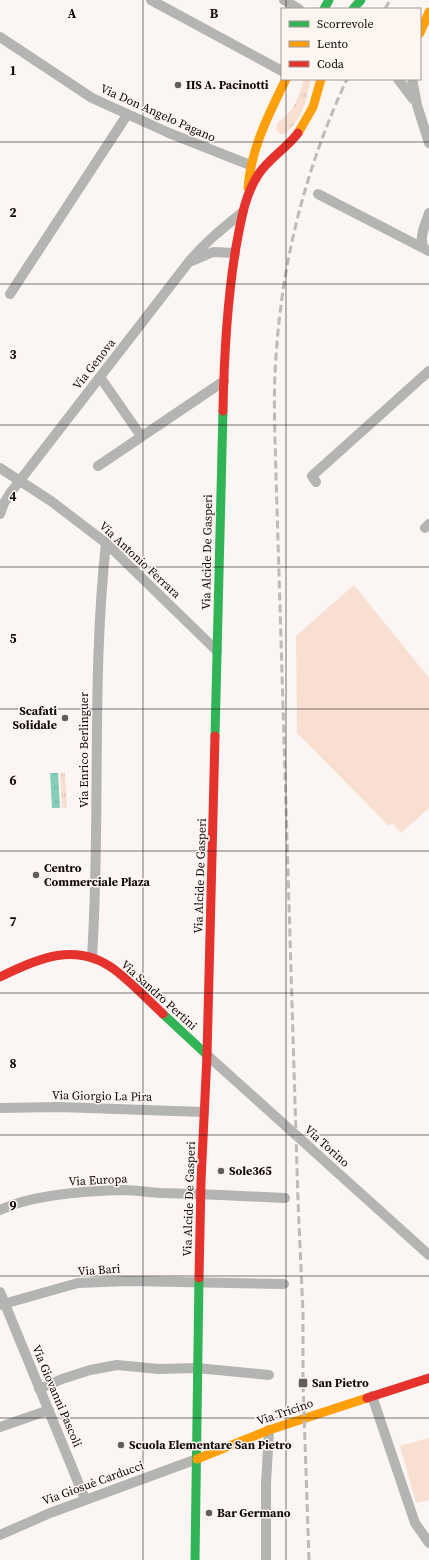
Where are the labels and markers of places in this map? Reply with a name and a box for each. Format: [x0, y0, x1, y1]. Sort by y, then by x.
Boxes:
place label: IIS A. Pacinotti [186, 77, 269, 93]
marker: IIS A. Pacinotti [173, 80, 183, 90]
place label: Scafati Solidale [13, 703, 57, 733]
marker: Scafati Solidale [60, 713, 70, 723]
place label: Centro Commerciale Plaza [44, 860, 151, 890]
marker: Centro Commerciale Plaza [31, 870, 41, 880]
place label: Sole365 [229, 1163, 272, 1179]
marker: Sole365 [216, 1166, 226, 1176]
place label: San Pietro [312, 1375, 369, 1391]
marker: San Pietro [297, 1377, 309, 1389]
place label: Scuola Elementare San Pietro [129, 1437, 292, 1453]
marker: Scuola Elementare San Pietro [116, 1440, 126, 1450]
place label: Bar Germano [217, 1505, 291, 1521]
marker: Bar Germano [204, 1508, 214, 1518]

